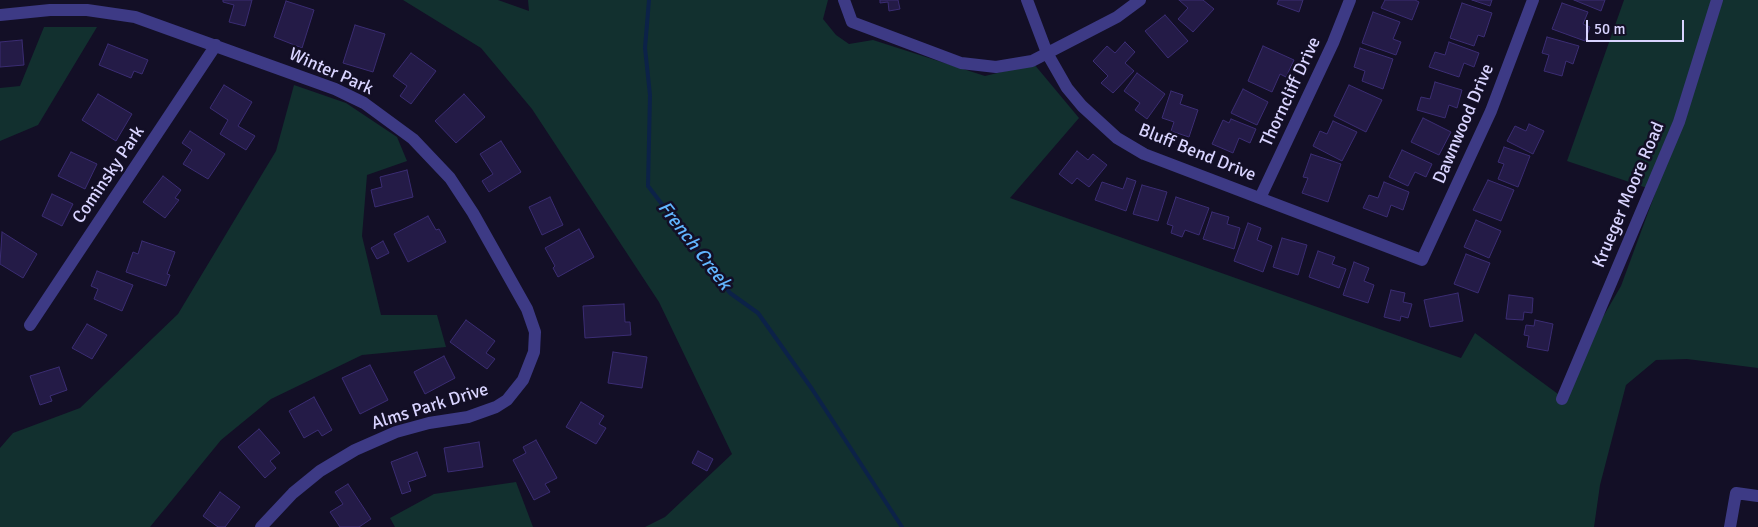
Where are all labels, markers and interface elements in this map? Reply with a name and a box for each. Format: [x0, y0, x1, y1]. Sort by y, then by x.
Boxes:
scale bar [1588, 10, 1686, 42]
text: 50 m [1594, 20, 1625, 38]
street label: Thorncliff Drive [1256, 34, 1326, 150]
street label: Winter Park [285, 44, 377, 100]
street label: Dawnwood Drive [1429, 61, 1499, 187]
street label: Krueger Moore Road [1589, 119, 1669, 271]
street label: Bluff Bend Drive [1135, 120, 1259, 186]
street label: Cominsky Park [68, 122, 150, 228]
water label: French Creek [652, 197, 736, 295]
street label: Alms Park Drive [369, 379, 491, 435]

